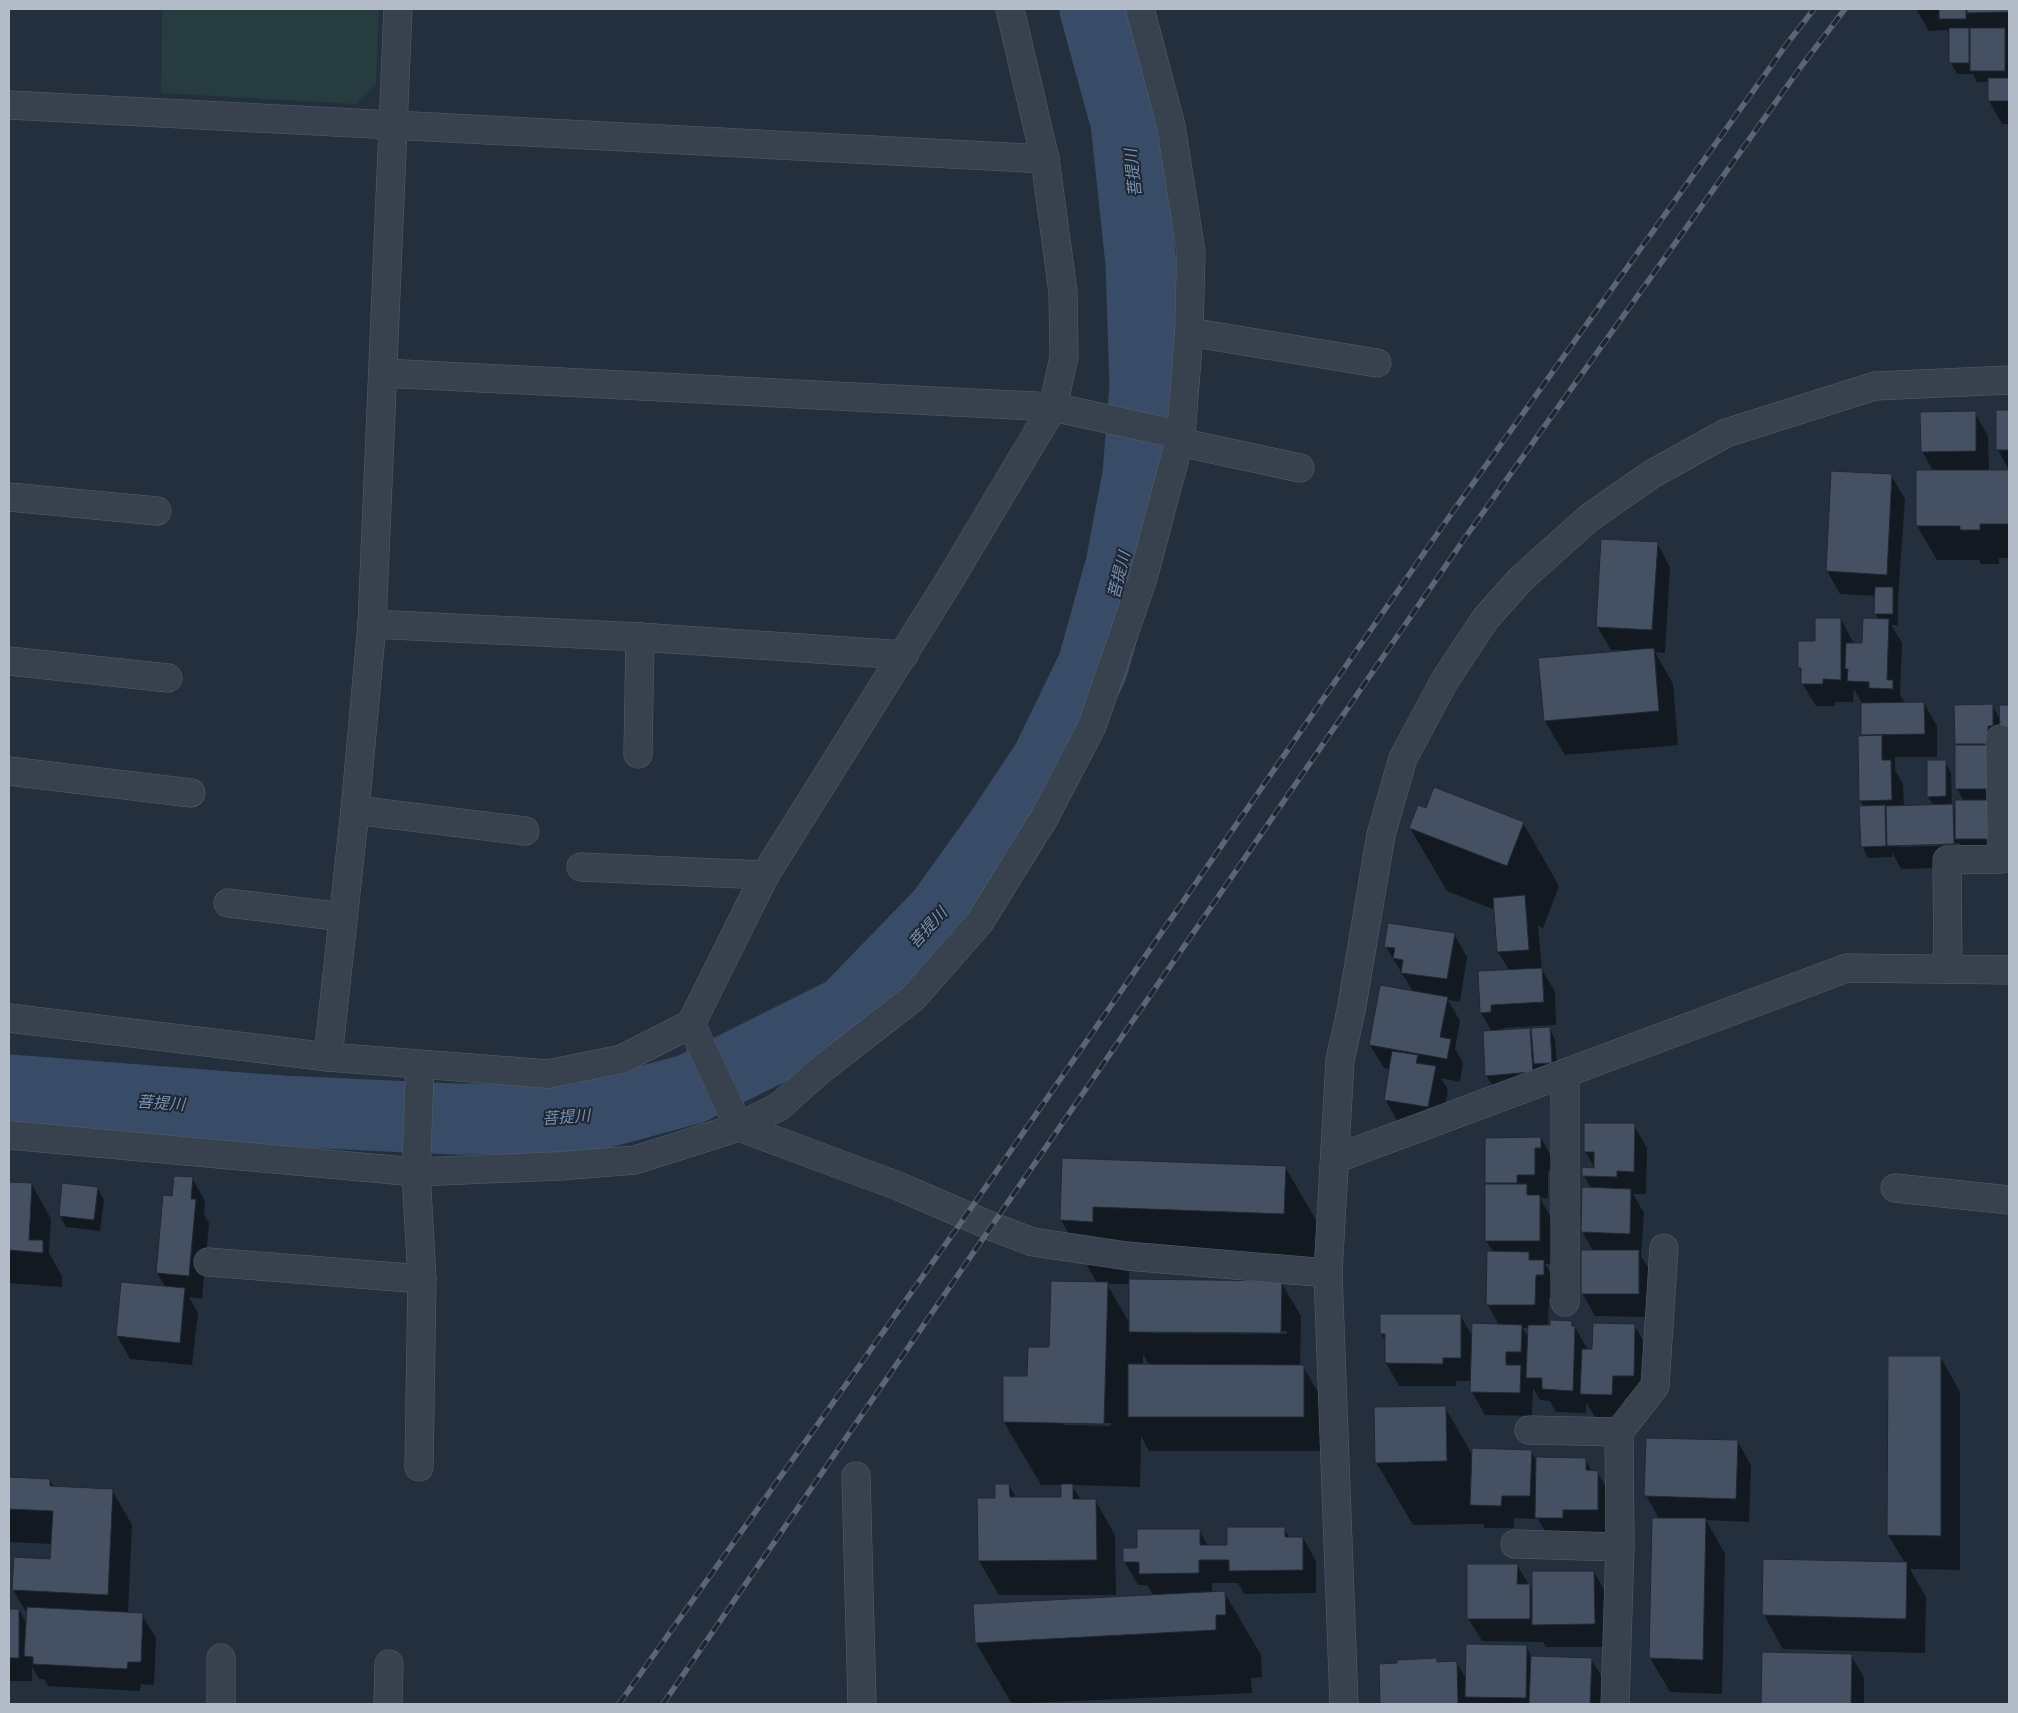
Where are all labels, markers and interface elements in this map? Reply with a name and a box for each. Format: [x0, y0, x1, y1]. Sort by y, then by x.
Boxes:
water label: 菩提川 [1120, 146, 1144, 198]
water label: 菩提川 [1103, 547, 1134, 601]
water label: 菩提川 [904, 901, 951, 951]
water label: 菩提川 [136, 1091, 188, 1113]
water label: 菩提川 [541, 1105, 593, 1127]

